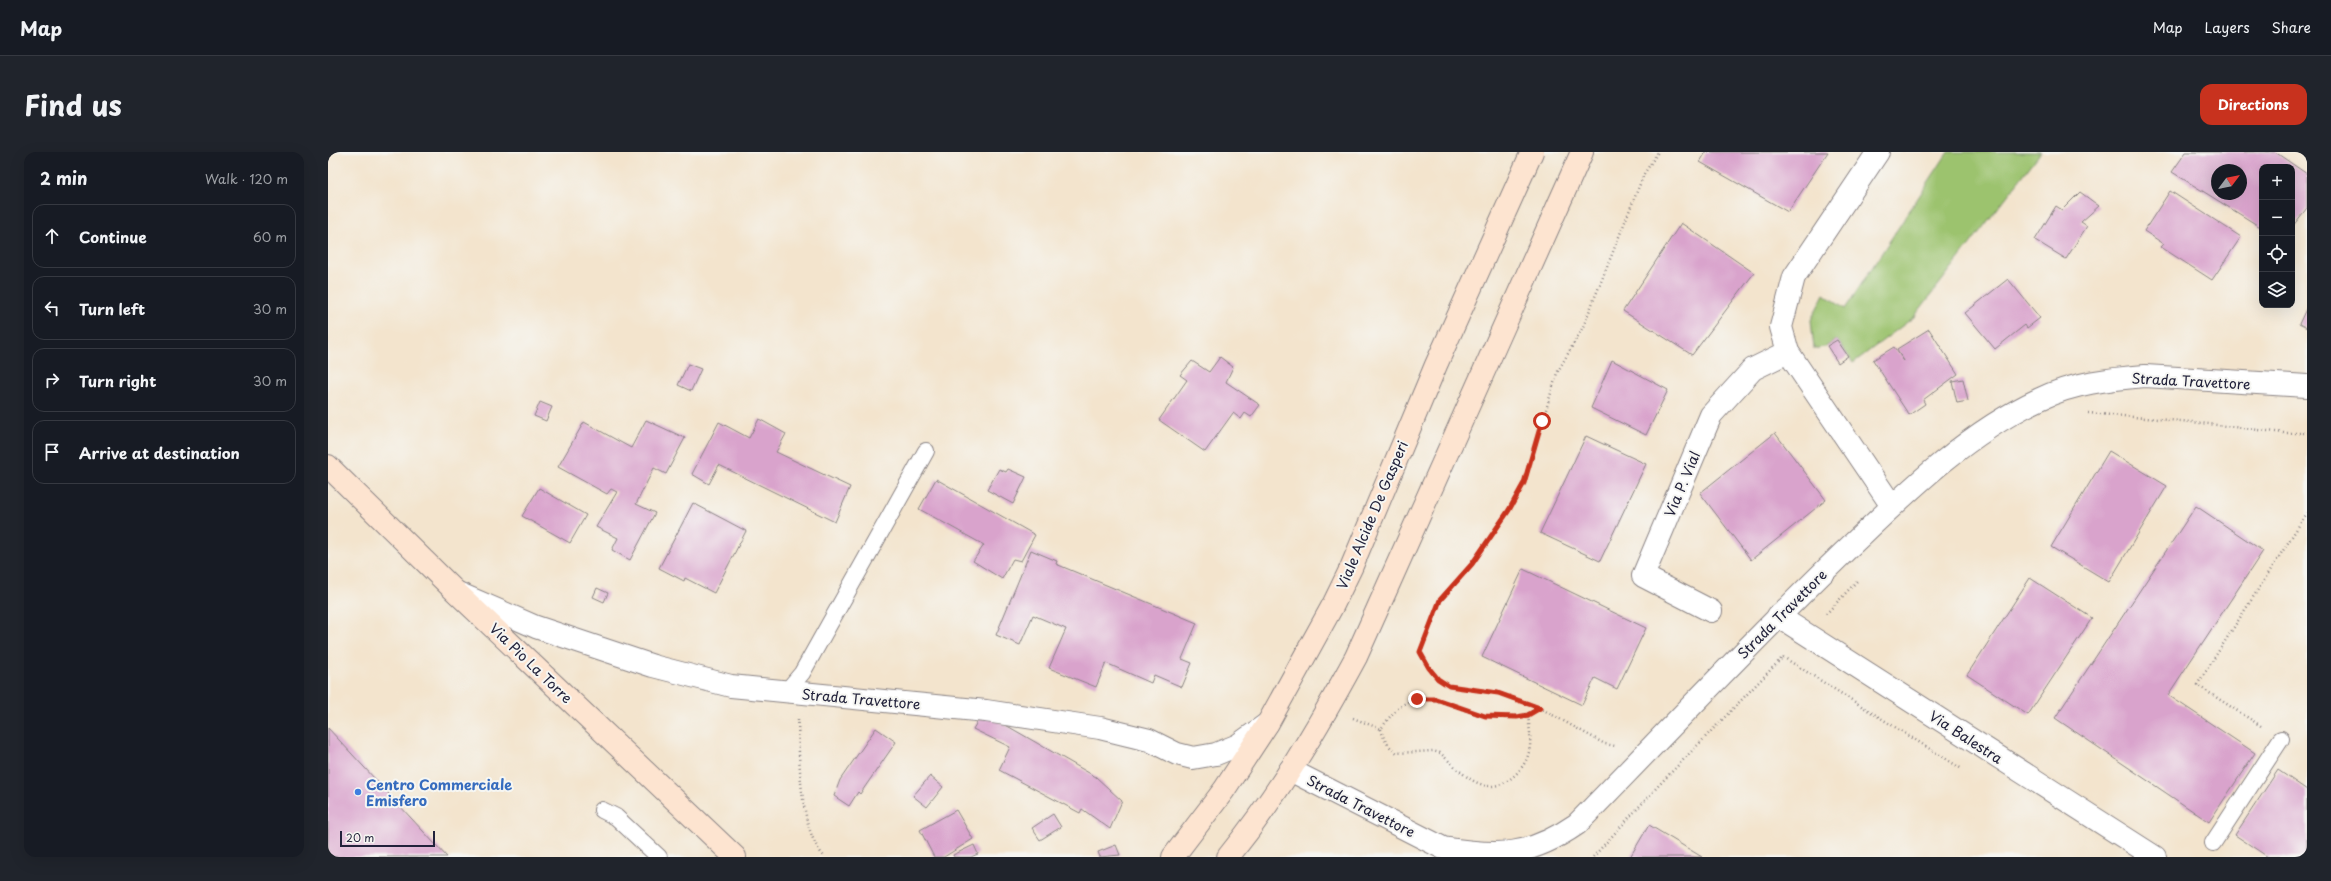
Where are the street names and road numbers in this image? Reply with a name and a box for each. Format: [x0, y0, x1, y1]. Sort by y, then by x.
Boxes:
street label: Strada Travettore [2131, 367, 2251, 395]
street label: Viale Alcide De Gasperi [1331, 437, 1413, 593]
street label: Via P. Vial [1659, 448, 1705, 520]
street label: Strada Travettore [1732, 564, 1832, 664]
street label: Via Pio La Torre [485, 618, 577, 708]
street label: Strada Travettore [801, 683, 921, 715]
street label: Via Balestra [1925, 705, 2007, 769]
street label: Strada Travettore [1303, 770, 1419, 842]

